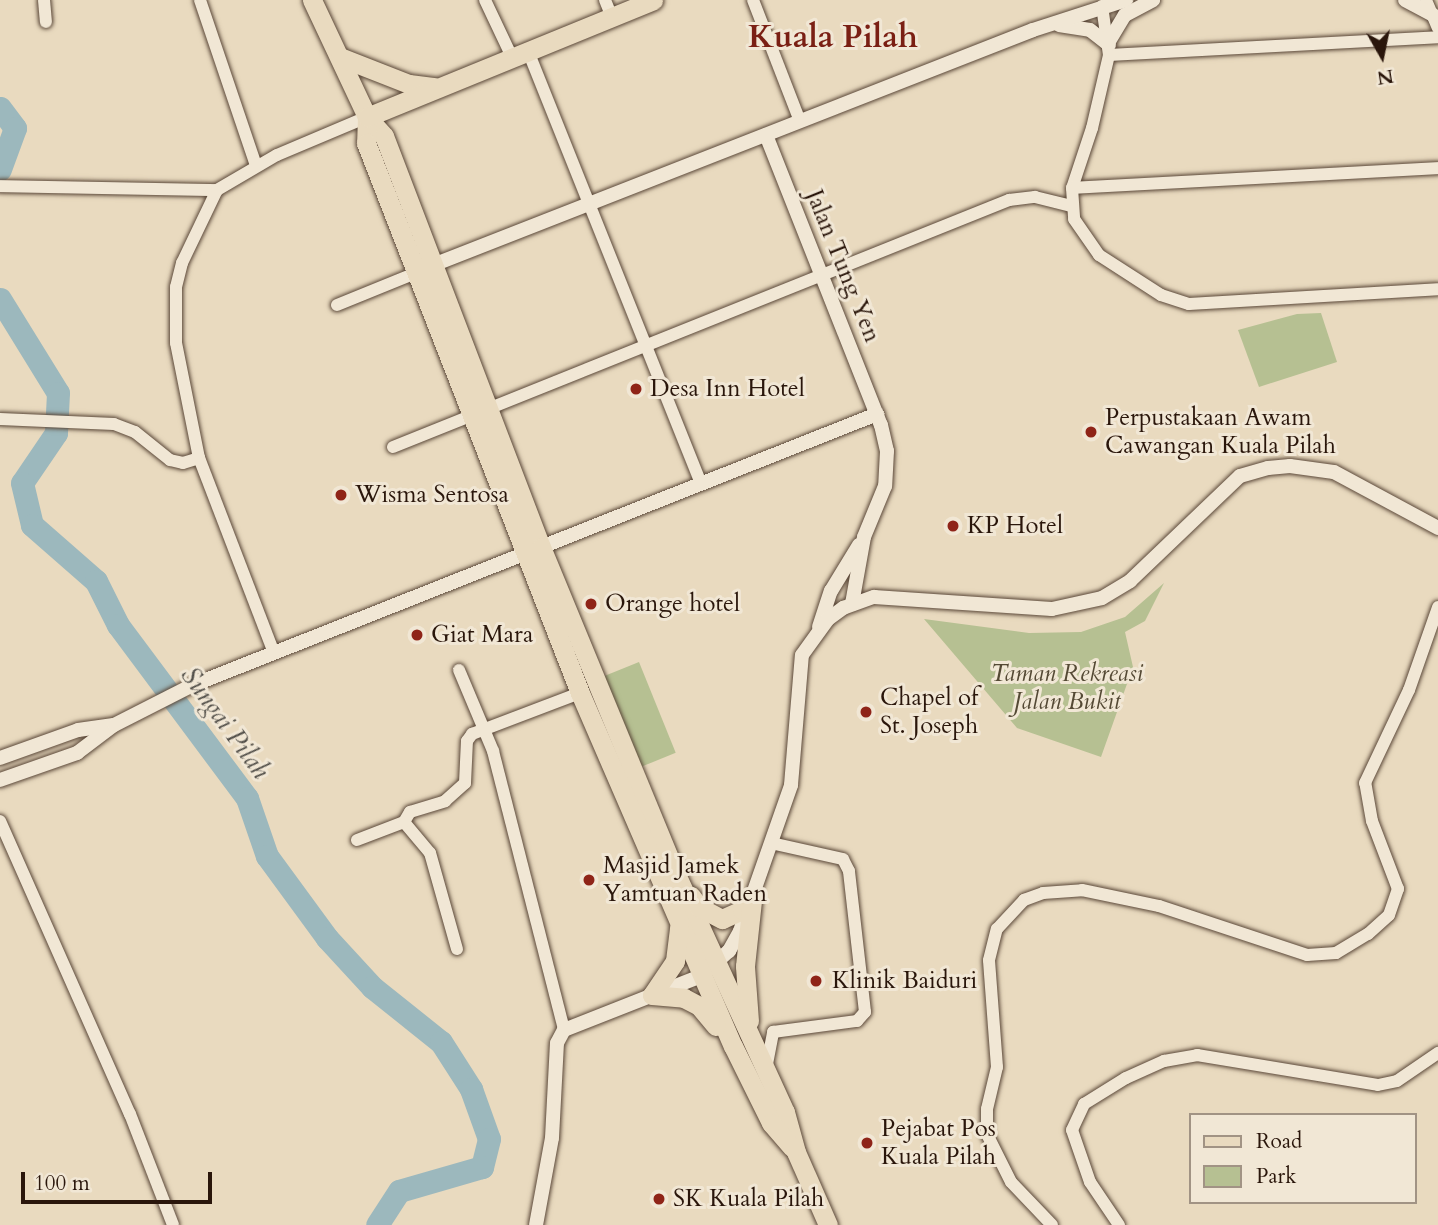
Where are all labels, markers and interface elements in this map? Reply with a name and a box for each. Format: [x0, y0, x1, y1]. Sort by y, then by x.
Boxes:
district label: Kuala Pilah [748, 18, 918, 56]
north arrow [1347, 21, 1417, 91]
text: N [1375, 63, 1395, 91]
street label: Jalan Tung Yen [799, 186, 887, 346]
place label: Desa Inn Hotel [650, 375, 805, 403]
marker: Desa Inn Hotel [628, 381, 644, 397]
place label: Perpustakaan Awam Cawangan Kuala Pilah [1105, 404, 1336, 460]
marker: Perpustakaan Awam Cawangan Kuala Pilah [1083, 424, 1099, 440]
place label: Wisma Sentosa [355, 481, 509, 509]
marker: Wisma Sentosa [333, 487, 349, 503]
place label: KP Hotel [967, 512, 1063, 540]
marker: KP Hotel [945, 518, 961, 534]
place label: Orange hotel [605, 590, 740, 618]
marker: Orange hotel [583, 596, 599, 612]
place label: Giat Mara [431, 621, 533, 649]
marker: Giat Mara [409, 627, 425, 643]
park label: Taman Rekreasi Jalan Bukit [991, 660, 1143, 716]
water label: Sungai Pilah [174, 661, 276, 785]
place label: Chapel of St. Joseph [880, 684, 978, 740]
marker: Chapel of St. Joseph [858, 704, 874, 720]
place label: Masjid Jamek Yamtuan Raden [603, 852, 767, 908]
marker: Masjid Jamek Yamtuan Raden [581, 872, 597, 888]
place label: Klinik Baiduri [832, 967, 977, 995]
marker: Klinik Baiduri [806, 971, 826, 991]
legend [1190, 1113, 1417, 1204]
place label: Pejabat Pos Kuala Pilah [881, 1115, 996, 1171]
text: Road [1256, 1127, 1302, 1156]
marker: Pejabat Pos Kuala Pilah [859, 1135, 875, 1151]
scale bar [24, 1158, 215, 1202]
text: Park [1256, 1162, 1296, 1191]
text: 100 m [34, 1169, 90, 1198]
place label: SK Kuala Pilah [673, 1185, 824, 1213]
marker: SK Kuala Pilah [651, 1191, 667, 1207]

